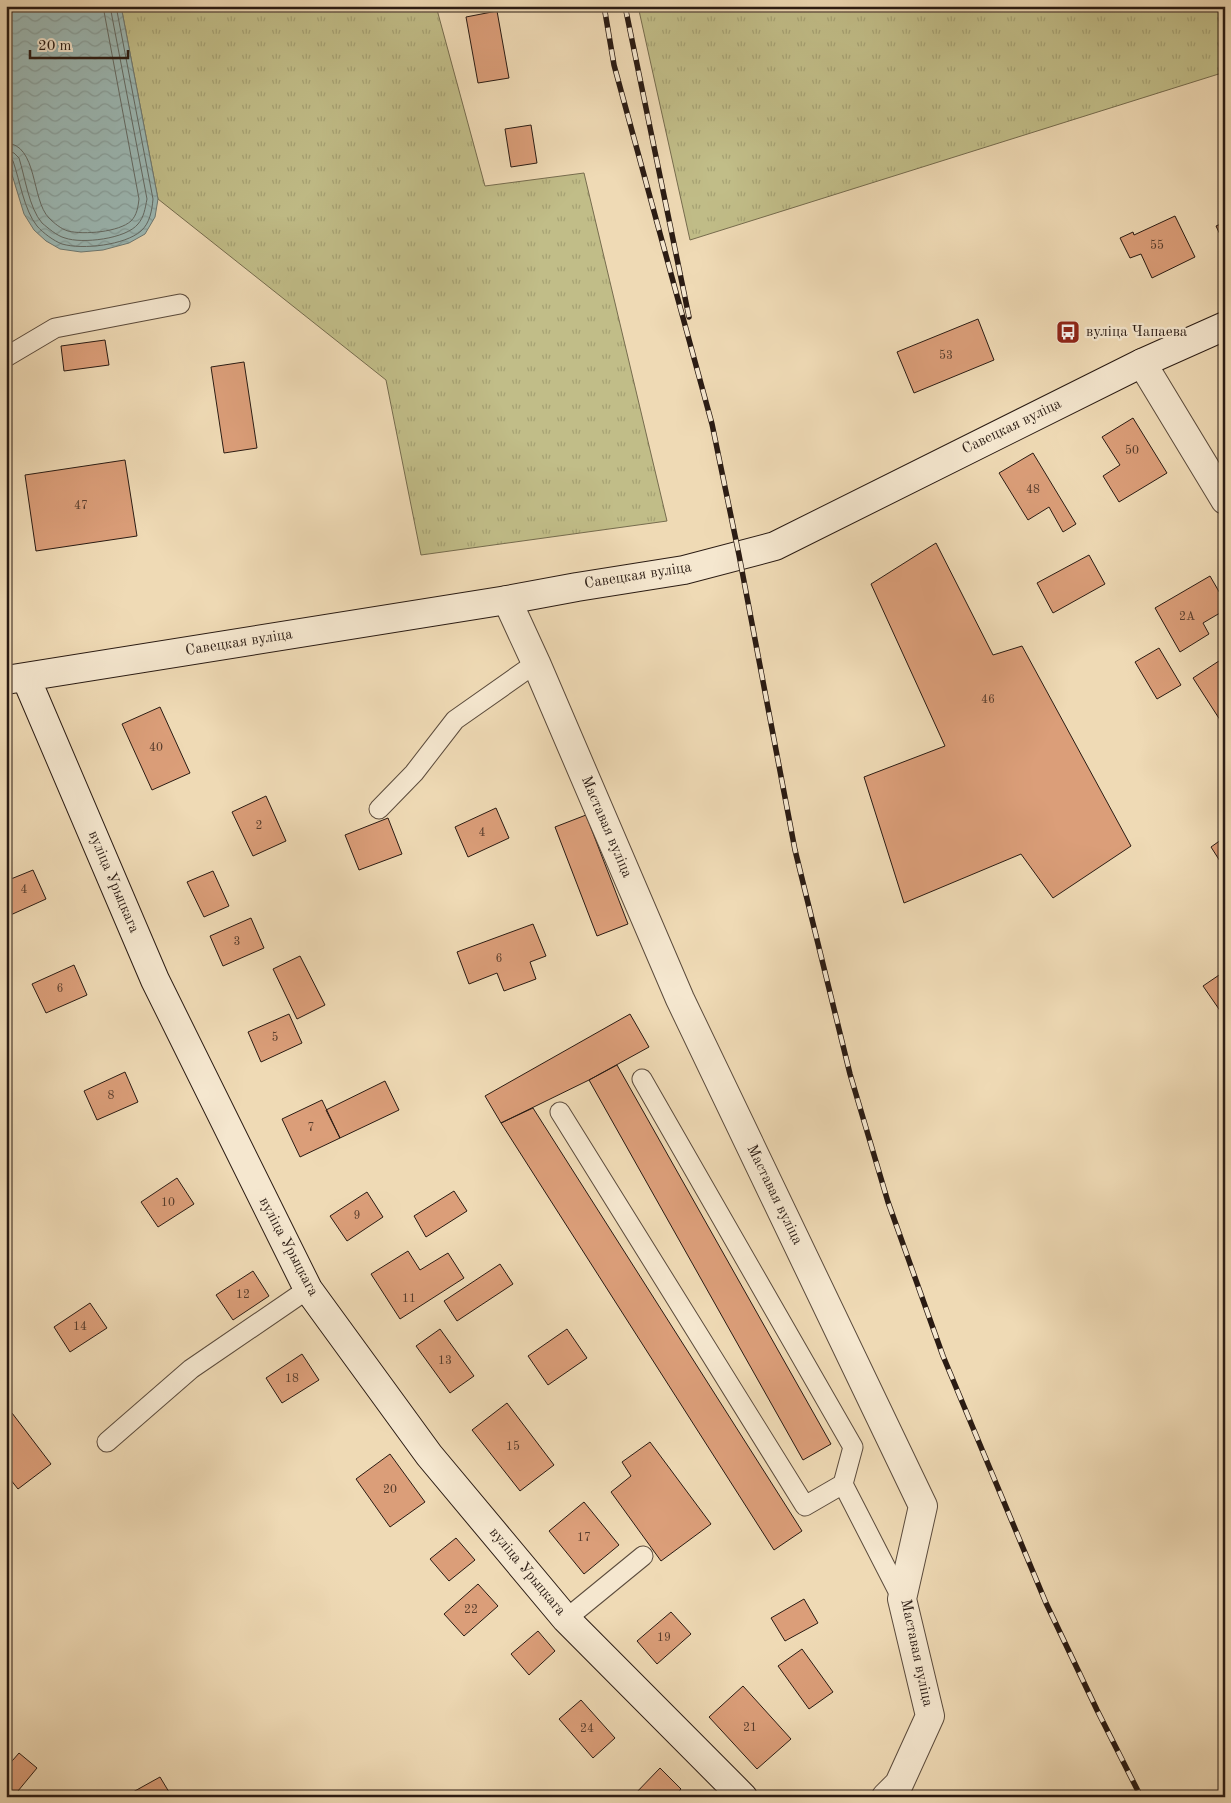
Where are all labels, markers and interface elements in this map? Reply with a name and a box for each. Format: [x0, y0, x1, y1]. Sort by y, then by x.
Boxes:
scale bar [30, 28, 128, 60]
text: 20 m [38, 39, 72, 54]
house number: 55 [1150, 239, 1164, 252]
bus stop icon: вуліца Чапаева [1055, 319, 1081, 345]
place label: вуліца Чапаева [1086, 325, 1188, 340]
house number: 53 [939, 349, 953, 362]
street label: Савецкая вуліца [960, 396, 1064, 457]
house number: 50 [1125, 444, 1139, 457]
house number: 48 [1026, 484, 1040, 496]
house number: 47 [74, 500, 88, 512]
street label: Савецкая вуліца [583, 560, 693, 592]
house number: 2А [1179, 611, 1195, 623]
street label: Савецкая вуліца [184, 627, 294, 659]
house number: 46 [981, 694, 995, 706]
house number: 40 [149, 742, 163, 754]
street label: Маставая вуліца [578, 774, 634, 881]
house number: 2 [256, 820, 262, 832]
house number: 4 [479, 827, 486, 839]
street label: вуліца Урыцкага [85, 829, 142, 936]
house number: 4 [21, 884, 28, 896]
house number: 3 [234, 936, 240, 948]
house number: 6 [496, 953, 503, 965]
house number: 6 [57, 983, 64, 995]
house number: 5 [272, 1031, 279, 1044]
house number: 8 [108, 1090, 115, 1102]
house number: 7 [308, 1122, 314, 1134]
street label: Маставая вуліца [743, 1143, 805, 1248]
street label: вуліца Урыцкага [256, 1195, 321, 1299]
house number: 10 [161, 1197, 175, 1209]
house number: 9 [354, 1210, 360, 1222]
house number: 12 [236, 1289, 250, 1301]
house number: 11 [402, 1293, 416, 1305]
house number: 14 [73, 1321, 87, 1333]
house number: 13 [438, 1355, 452, 1367]
house number: 18 [285, 1373, 299, 1385]
house number: 15 [506, 1440, 520, 1453]
house number: 20 [383, 1484, 397, 1496]
street label: вуліца Урыцкага [486, 1525, 568, 1619]
house number: 17 [577, 1532, 591, 1544]
street label: Маставая вуліца [897, 1598, 935, 1709]
house number: 22 [464, 1604, 478, 1616]
house number: 19 [657, 1632, 671, 1644]
house number: 21 [743, 1722, 757, 1734]
house number: 24 [580, 1723, 594, 1735]

